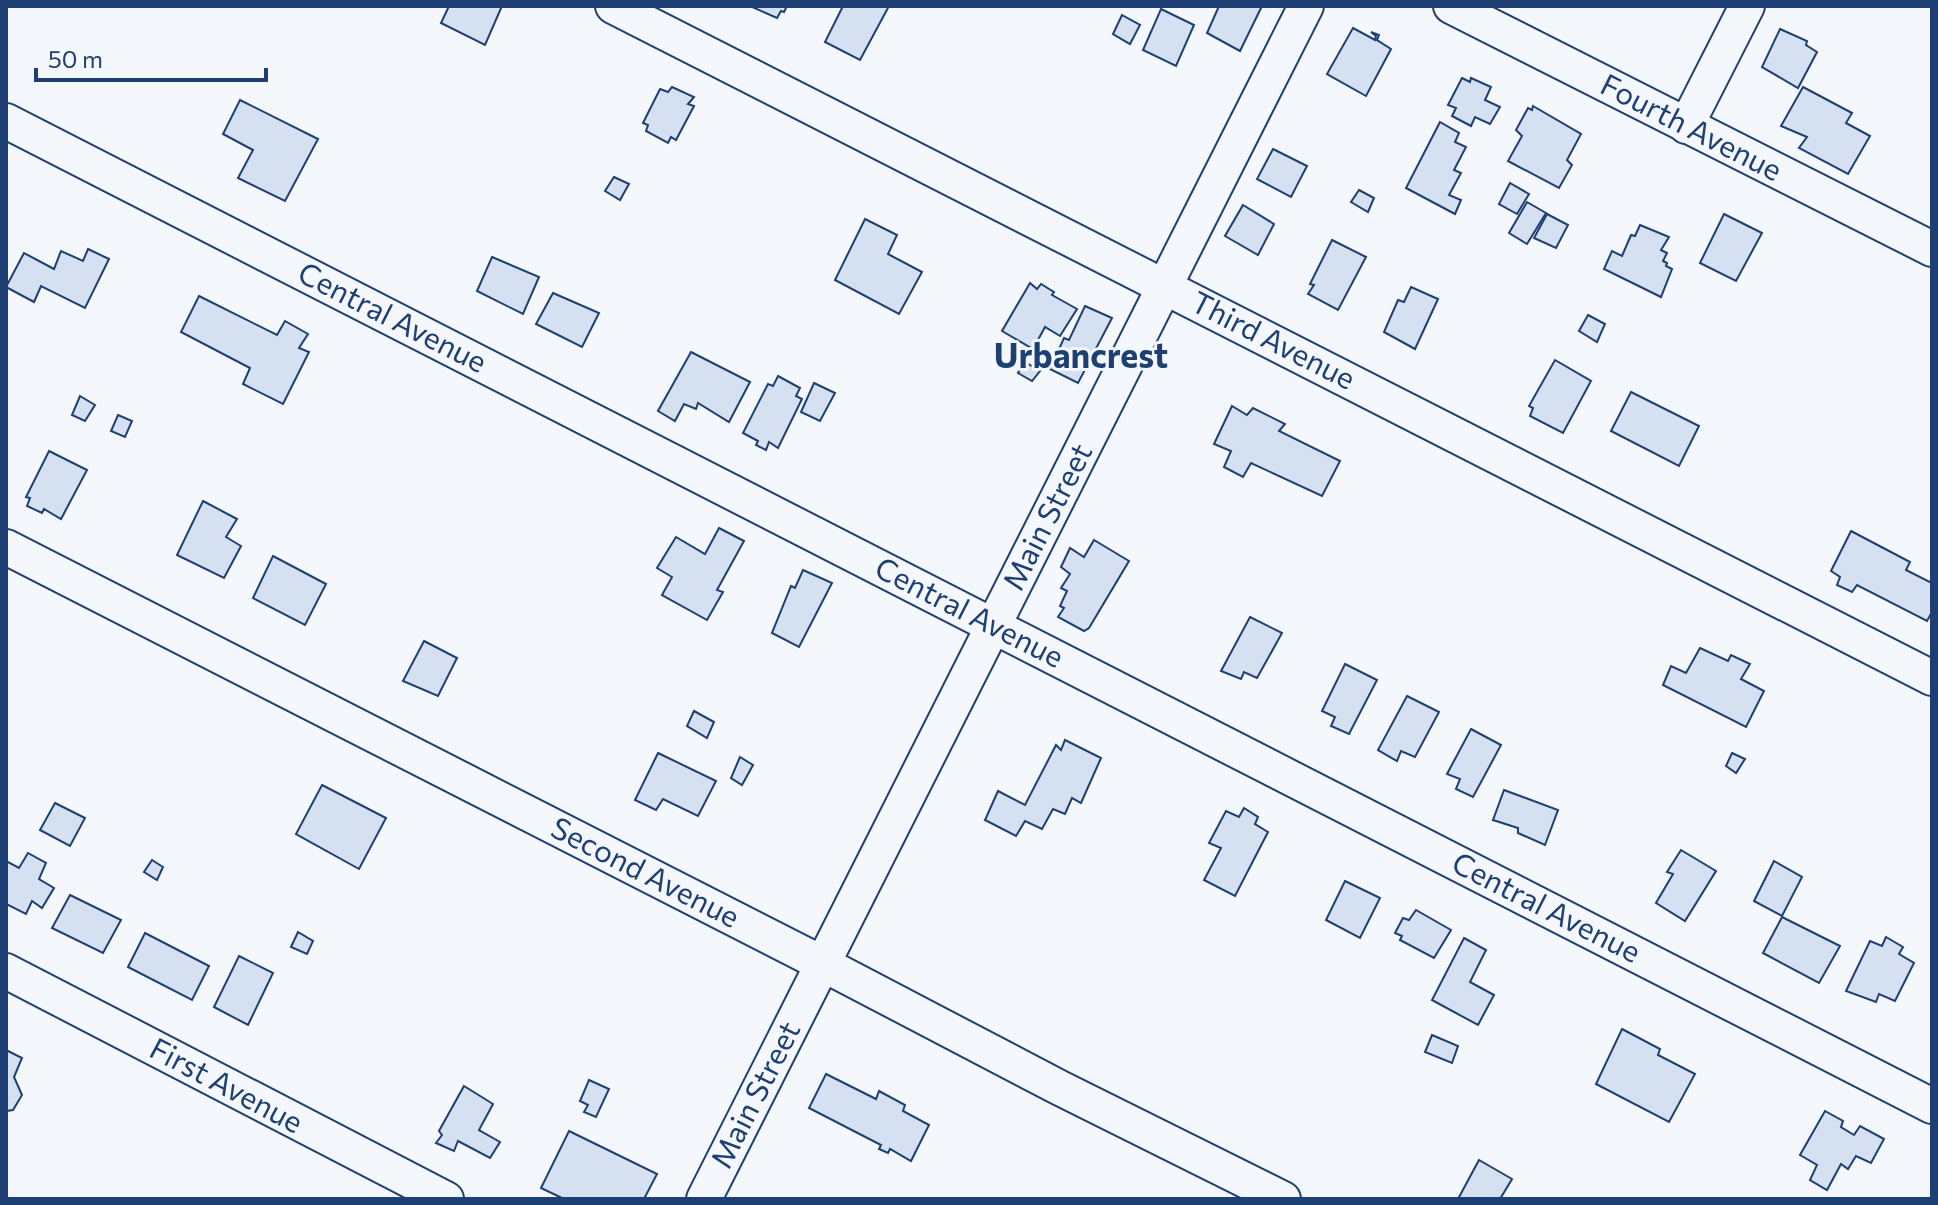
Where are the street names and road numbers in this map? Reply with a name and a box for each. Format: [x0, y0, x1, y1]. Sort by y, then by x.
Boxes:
street label: Fourth Avenue [1595, 64, 1789, 187]
street label: Central Avenue [293, 252, 494, 379]
street label: Third Avenue [1186, 282, 1362, 396]
street label: Main Street [993, 436, 1098, 595]
street label: Central Avenue [870, 547, 1071, 674]
street label: Second Avenue [546, 807, 747, 934]
street label: Central Avenue [1447, 842, 1648, 969]
street label: Main Street [701, 1014, 806, 1173]
street label: First Avenue [144, 1028, 310, 1140]

